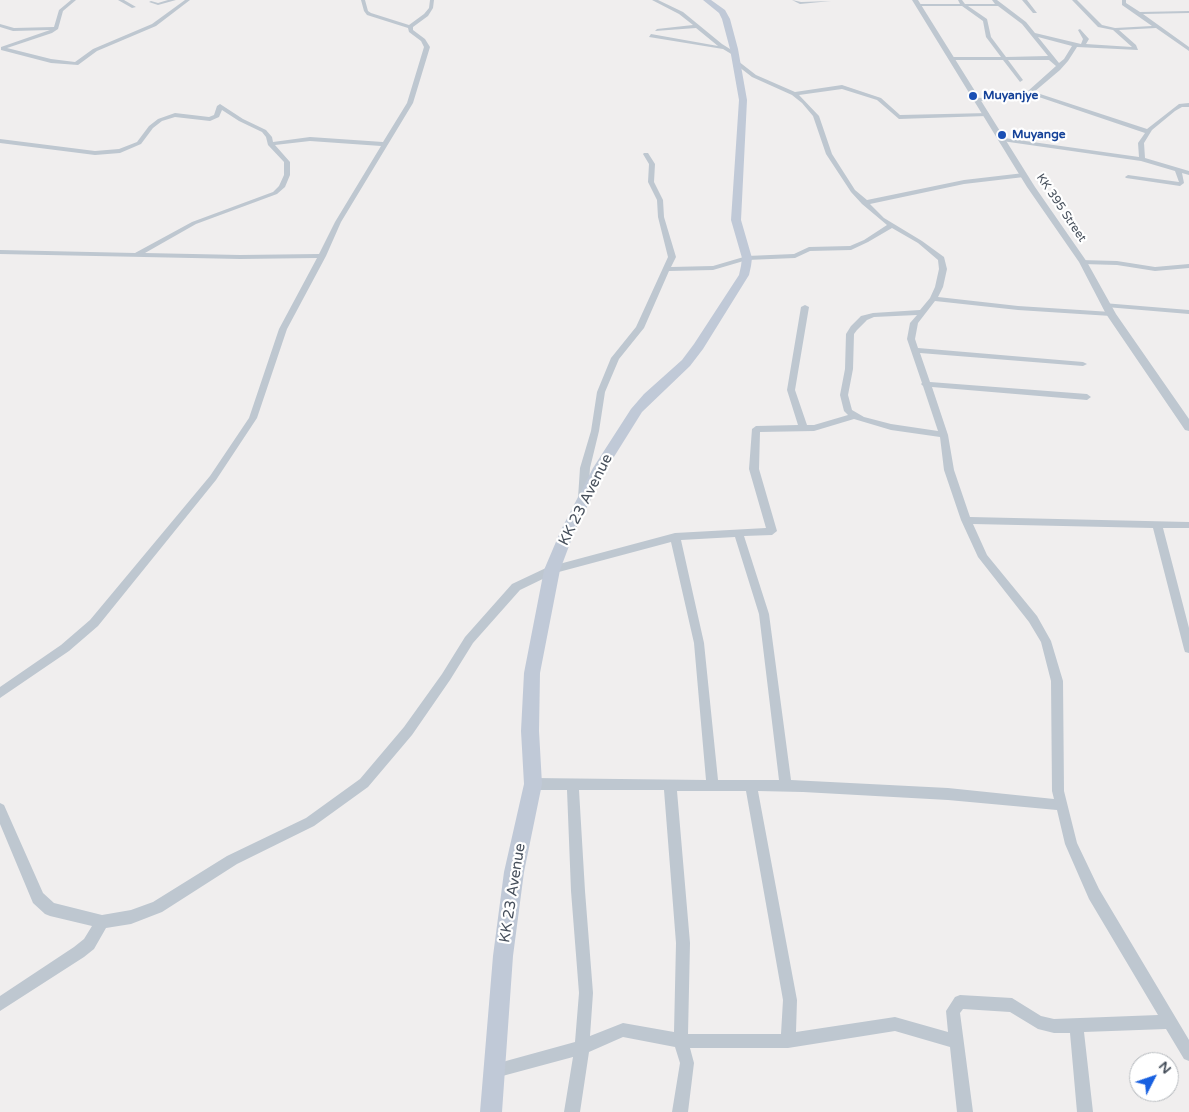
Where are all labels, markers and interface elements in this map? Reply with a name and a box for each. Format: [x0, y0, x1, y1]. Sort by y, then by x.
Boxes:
place label: Muyanjye [983, 89, 1038, 103]
marker: Muyanjye [967, 90, 979, 102]
place label: Muyange [1012, 128, 1066, 142]
marker: Muyange [996, 129, 1008, 141]
street label: KK 395 Street [1033, 171, 1089, 245]
street label: KK 23 Avenue [555, 451, 617, 549]
street label: KK 23 Avenue [496, 842, 530, 944]
north arrow [1129, 1052, 1179, 1102]
text: N [1155, 1058, 1175, 1077]

